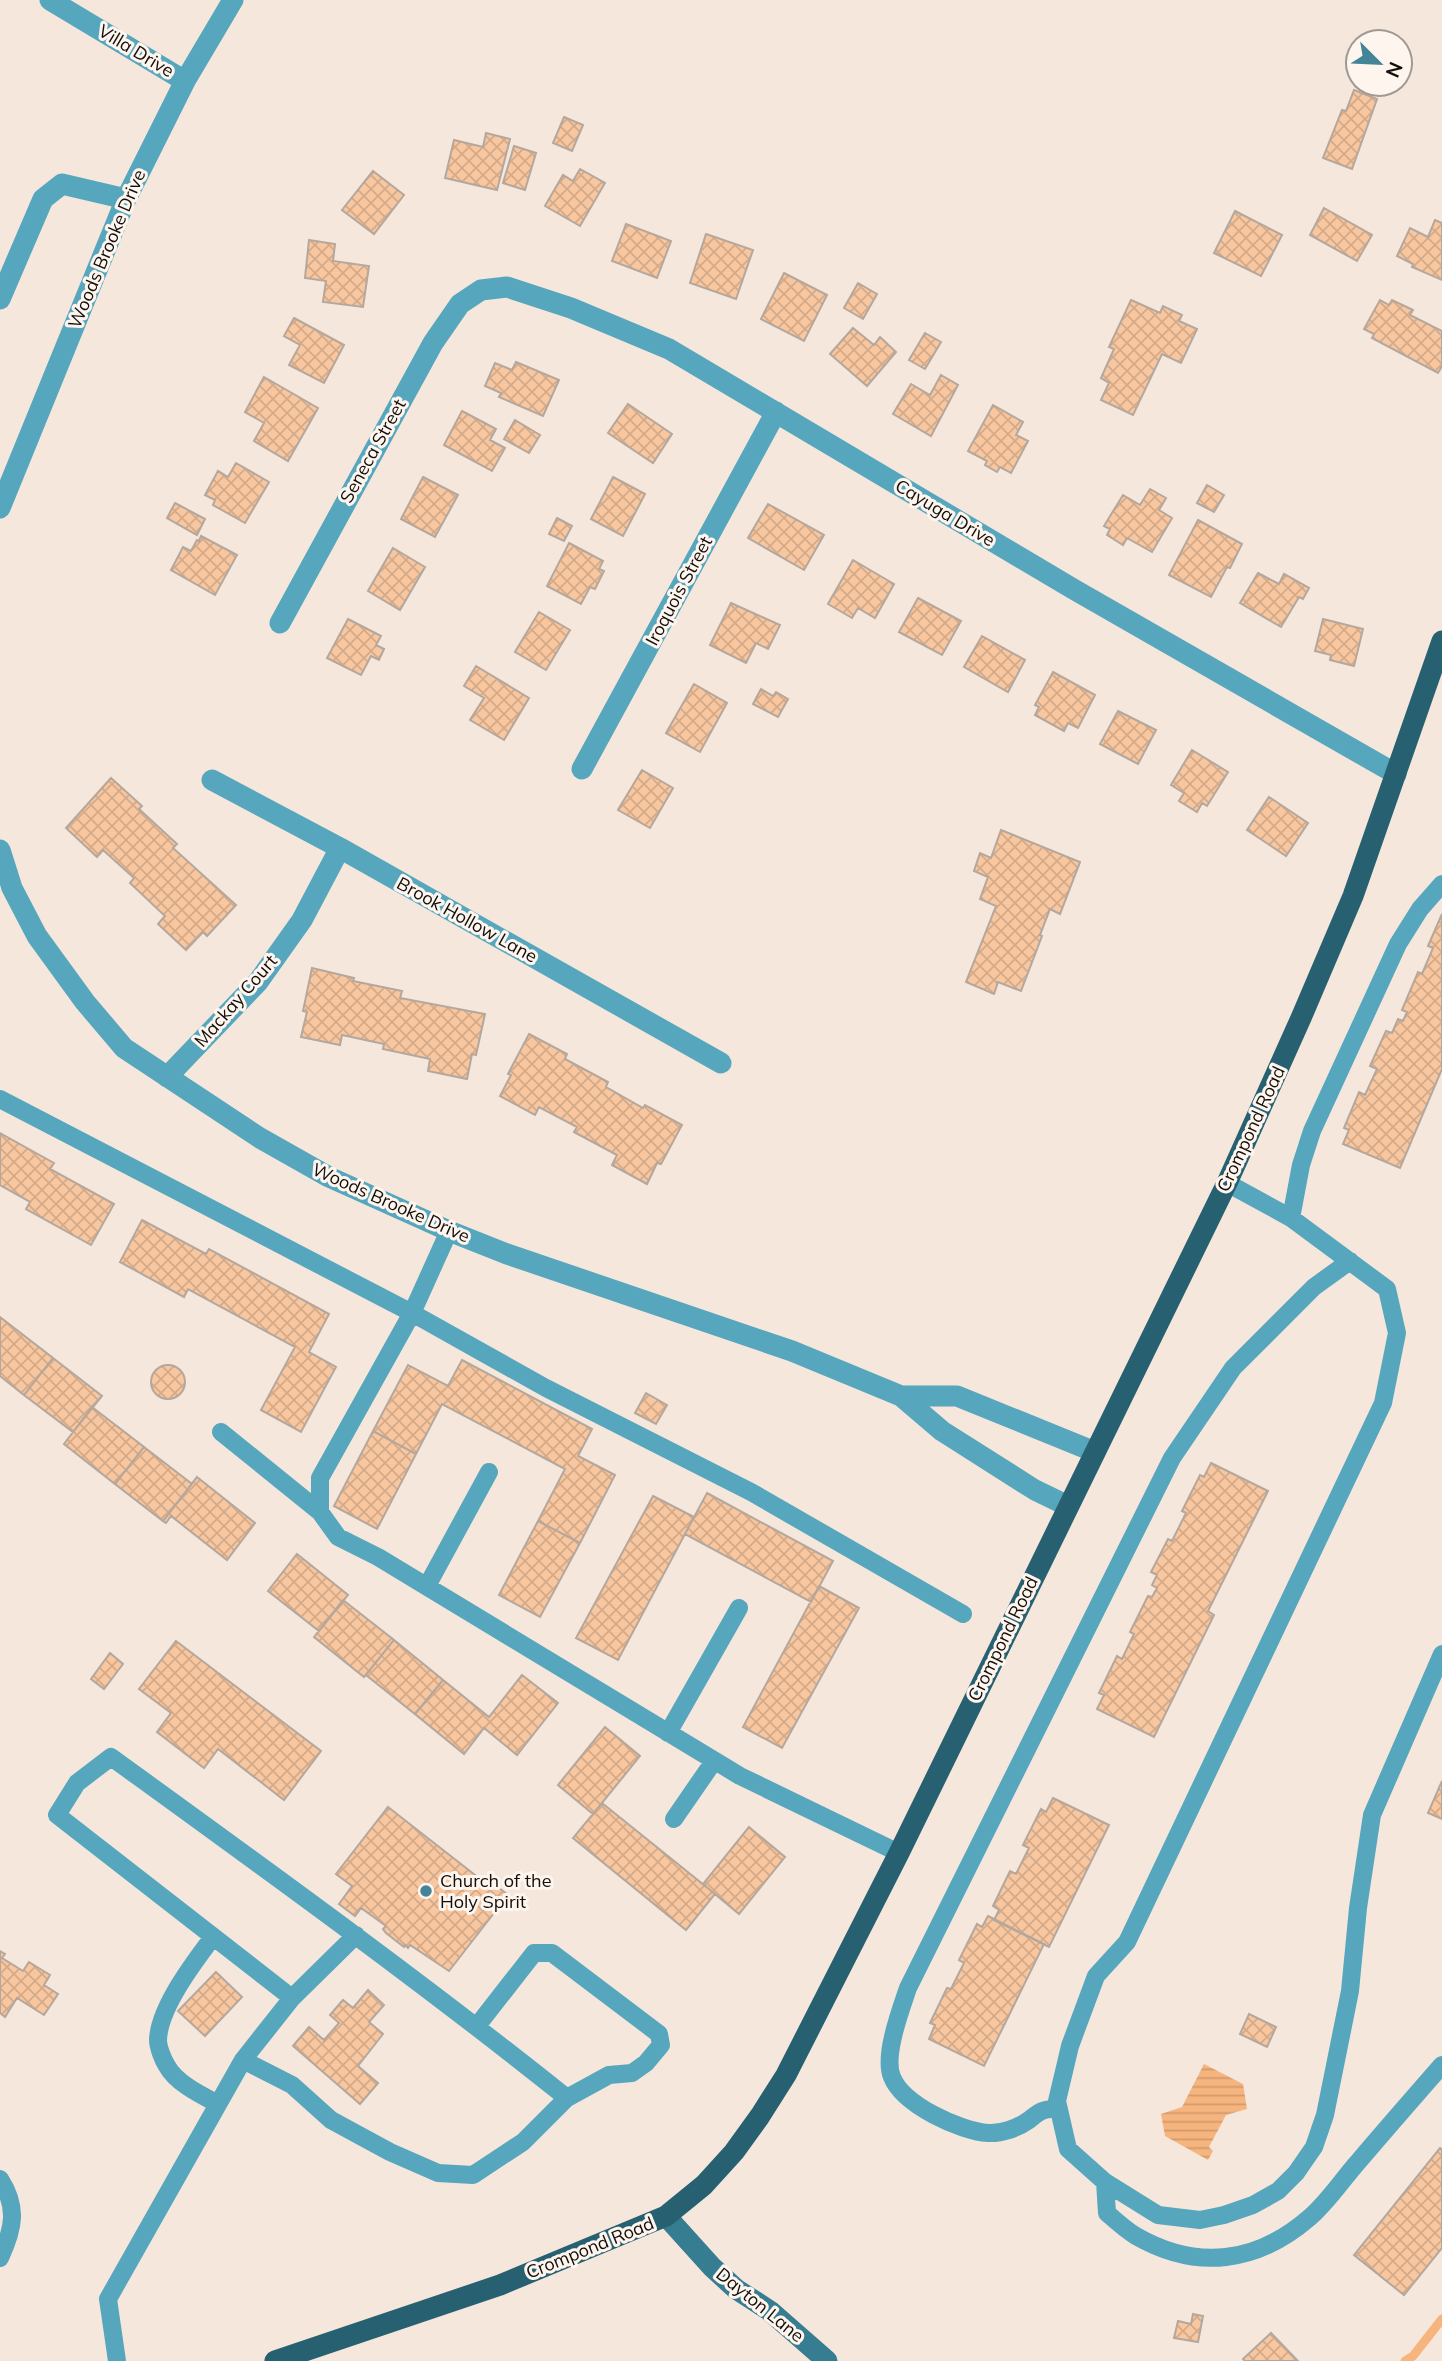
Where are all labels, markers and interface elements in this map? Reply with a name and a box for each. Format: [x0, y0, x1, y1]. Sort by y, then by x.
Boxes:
street label: Villa Drive [94, 19, 178, 82]
north arrow [1344, 28, 1414, 98]
text: N [1381, 58, 1408, 81]
street label: Woods Brooke Drive [63, 166, 150, 332]
street label: Seneca Street [335, 395, 411, 507]
street label: Cayuga Drive [891, 474, 999, 551]
street label: Iroquois Street [640, 532, 717, 649]
street label: Brook Hollow Lane [393, 871, 542, 968]
street label: Mackay Court [189, 950, 282, 1052]
street label: Crompond Road [1211, 1062, 1290, 1195]
street label: Woods Brooke Drive [309, 1157, 474, 1248]
street label: Crompond Road [962, 1573, 1043, 1705]
place label: Church of the Holy Spirit [440, 1869, 551, 1913]
marker: Church of the Holy Spirit [418, 1883, 434, 1899]
street label: Crompond Road [522, 2211, 657, 2284]
street label: Dayton Lane [712, 2262, 809, 2347]

